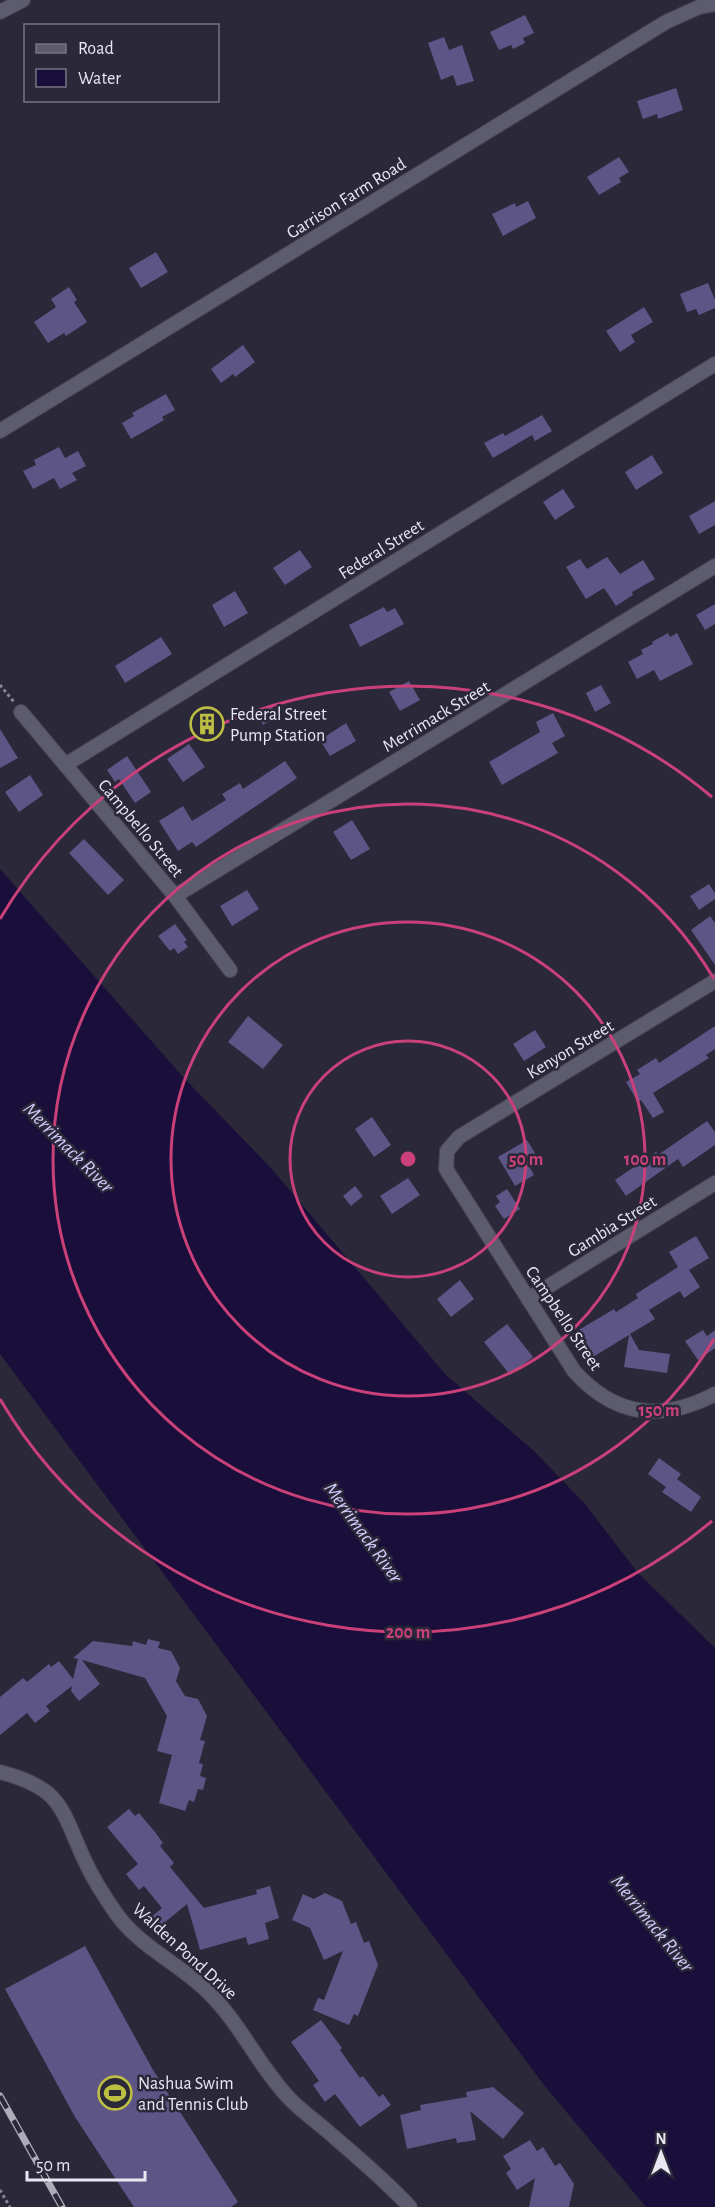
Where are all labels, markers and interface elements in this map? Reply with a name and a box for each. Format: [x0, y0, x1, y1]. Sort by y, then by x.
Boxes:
legend [24, 24, 219, 102]
text: Road [78, 40, 114, 58]
text: Water [78, 70, 121, 88]
street label: Garrison Farm Road [284, 155, 409, 243]
street label: Federal Street [336, 516, 428, 583]
street label: Merrimack Street [380, 678, 493, 756]
building icon: Federal Street Pump Station [189, 706, 225, 742]
place label: Federal Street Pump Station [230, 706, 327, 745]
street label: Campbello Street [94, 776, 186, 881]
street label: Kenyon Street [524, 1017, 617, 1083]
water label: Merrimack River [19, 1099, 118, 1197]
centre of rings [398, 1149, 418, 1169]
text: 50 m [509, 1151, 543, 1169]
text: 100 m [624, 1151, 666, 1169]
street label: Gambia Street [565, 1192, 660, 1261]
street label: Campbello Street [522, 1263, 605, 1374]
text: 150 m [639, 1402, 679, 1420]
water label: Merrimack River [320, 1479, 406, 1587]
text: 200 m [386, 1624, 430, 1642]
water label: Merrimack River [607, 1871, 698, 1976]
street label: Walden Pond Drive [129, 1900, 240, 2003]
sports icon: Nashua Swim and Tennis Club [97, 2075, 133, 2111]
place label: Nashua Swim and Tennis Club [138, 2075, 248, 2114]
north arrow [631, 2123, 691, 2183]
text: N [655, 2131, 667, 2147]
scale bar [27, 2144, 146, 2182]
text: 50 m [36, 2157, 70, 2175]

